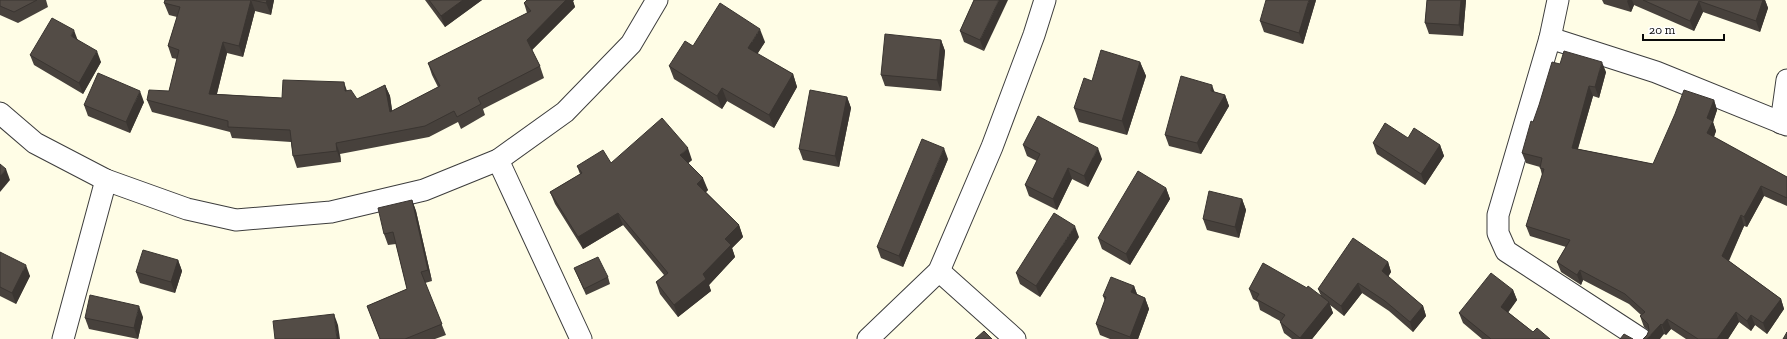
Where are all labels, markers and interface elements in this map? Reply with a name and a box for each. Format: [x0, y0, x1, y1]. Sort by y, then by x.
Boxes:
scale bar [1643, 16, 1724, 42]
text: 20 m [1649, 23, 1676, 37]

